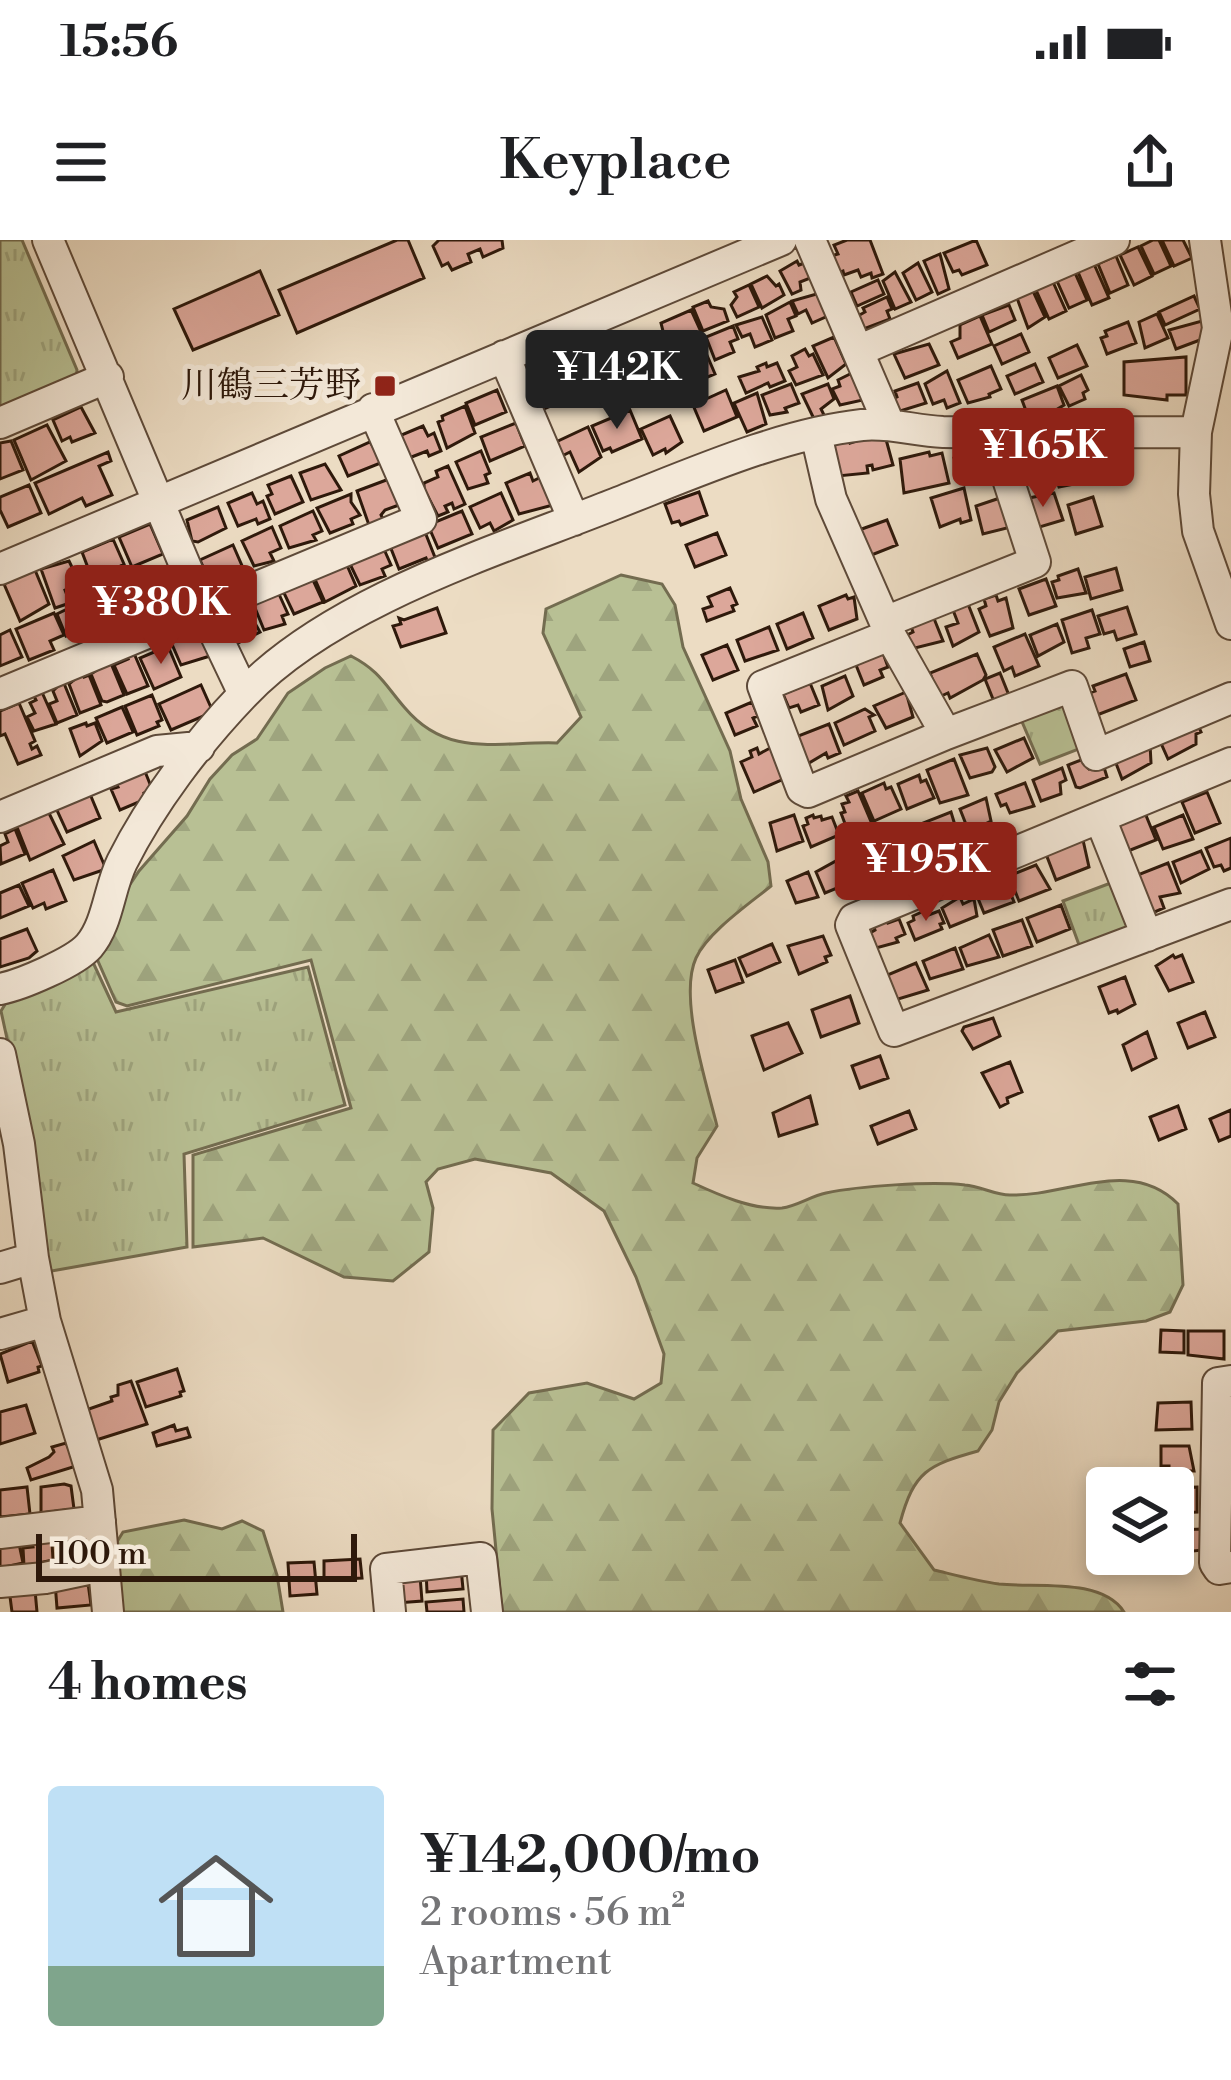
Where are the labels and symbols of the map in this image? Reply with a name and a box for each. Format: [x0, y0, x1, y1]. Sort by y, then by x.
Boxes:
pin: ¥142K [533, 330, 701, 432]
place label: 川鶴三芳野 [181, 364, 361, 409]
marker: 川鶴三芳野 [372, 373, 398, 399]
pin: ¥165K [959, 408, 1127, 510]
pin: ¥380K [77, 565, 245, 667]
pin: ¥195K [842, 822, 1010, 924]
scale bar [36, 1528, 357, 1581]

